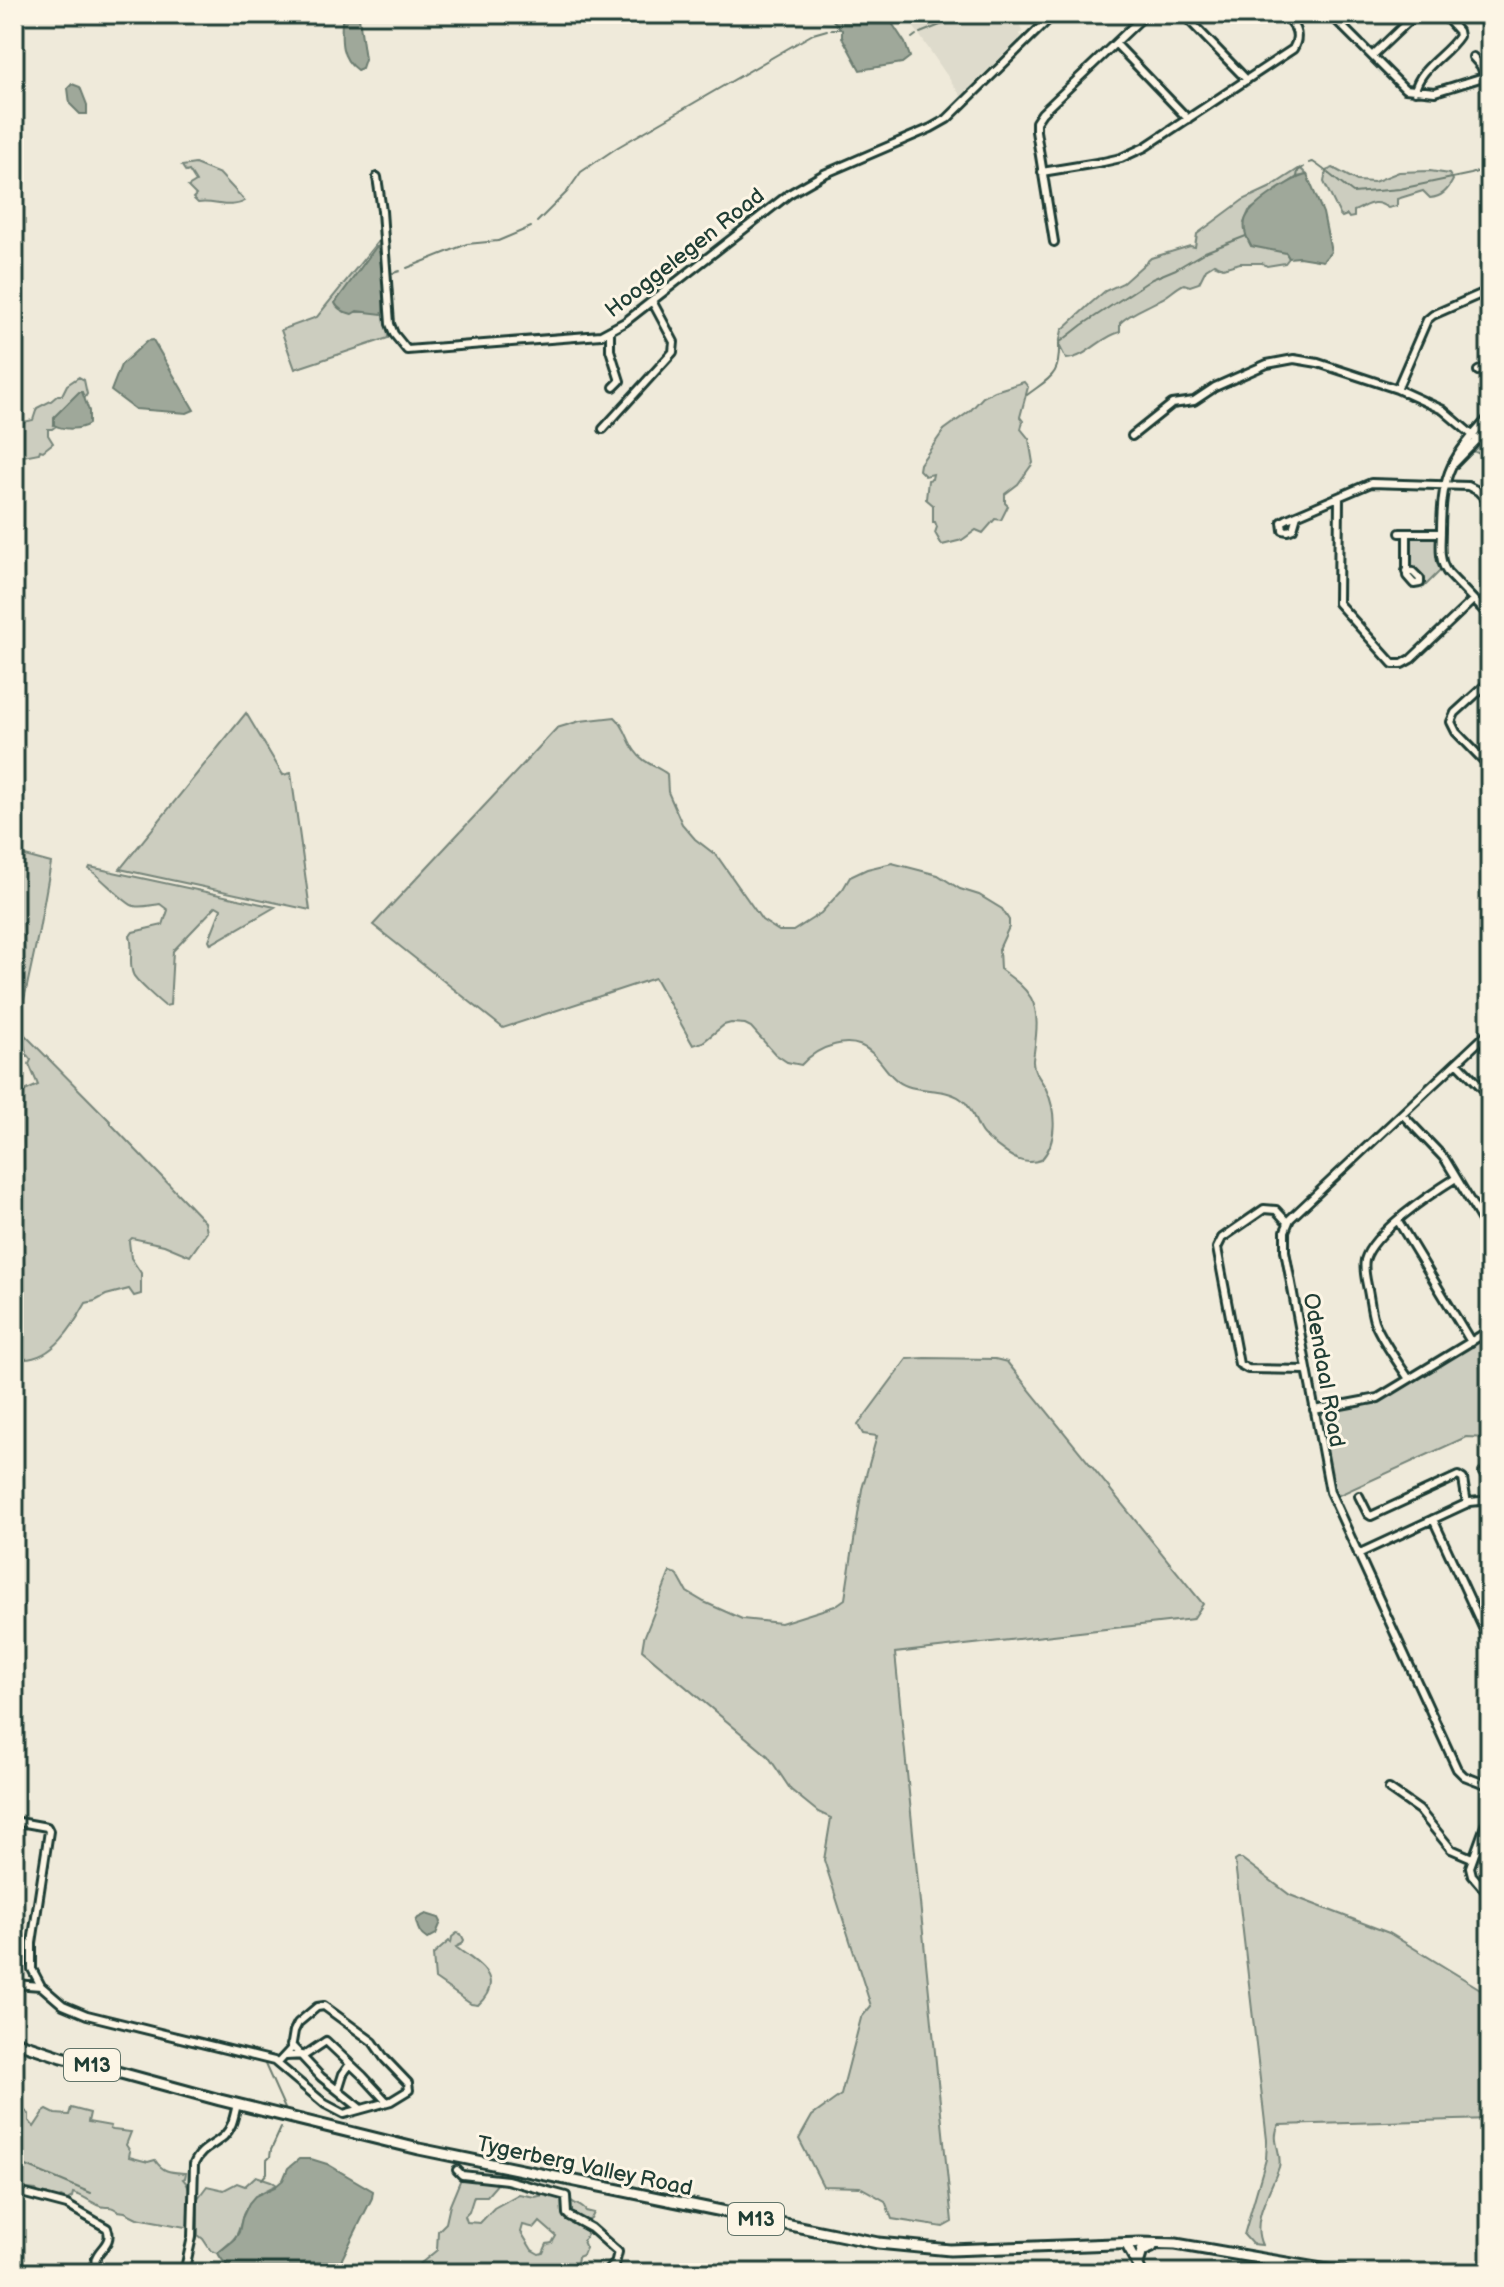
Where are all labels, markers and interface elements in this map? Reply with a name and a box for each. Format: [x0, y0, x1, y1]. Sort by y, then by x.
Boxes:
street label: Hooggelegen Road [600, 183, 770, 324]
street label: Odendaal Road [1297, 1291, 1350, 1449]
road number: M13 [64, 2049, 120, 2081]
street label: Tygerberg Valley Road [474, 2130, 695, 2203]
road number: M13 [728, 2203, 784, 2235]

